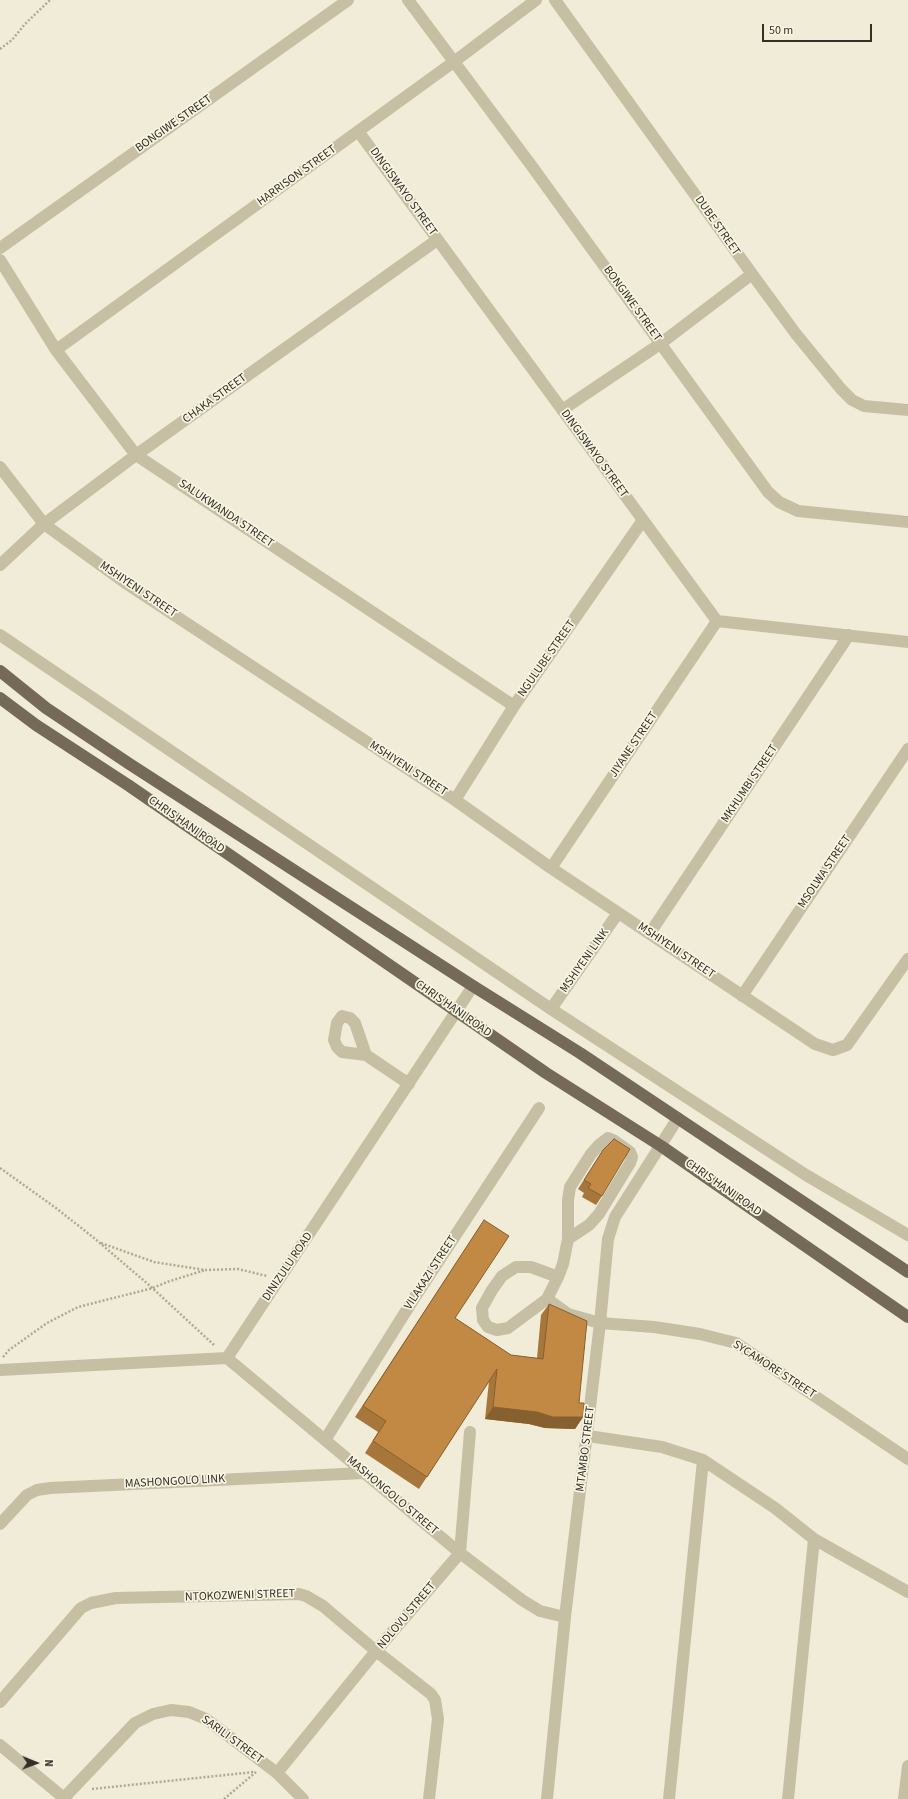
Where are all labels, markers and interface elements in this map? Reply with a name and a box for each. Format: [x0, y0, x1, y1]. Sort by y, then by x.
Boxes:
scale bar [764, 16, 874, 42]
text: 50 m [769, 22, 793, 39]
street label: BONGIWE STREET [133, 92, 215, 156]
street label: HARRISON STREET [255, 142, 339, 210]
street label: DINGISWAYO STREET [366, 145, 440, 239]
street label: DUBE STREET [691, 193, 743, 259]
street label: BONGIWE STREET [600, 263, 664, 345]
street label: CHAKA STREET [180, 371, 250, 427]
street label: DINGISWAYO STREET [557, 407, 631, 501]
street label: SALUKWANDA STREET [176, 477, 276, 551]
street label: MSHIYENI STREET [97, 559, 179, 621]
street label: NGULUBE STREET [515, 618, 579, 700]
street label: JIYANE STREET [607, 709, 661, 781]
street label: MSHIYENI STREET [366, 738, 450, 800]
street label: MKHUMBI STREET [719, 742, 781, 826]
street label: CHRIS HANI ROAD [145, 793, 227, 857]
street label: MSOLWA STREET [795, 833, 855, 911]
street label: MSHIYENI STREET [635, 920, 717, 982]
street label: MSHIYENI LINK [558, 926, 612, 996]
street label: CHRIS HANI ROAD [412, 977, 494, 1041]
street label: CHRIS HANI ROAD [682, 1156, 764, 1220]
street label: DINIZULU ROAD [260, 1230, 316, 1304]
street label: VILAKAZI STREET [402, 1233, 460, 1313]
street label: SYCAMORE STREET [730, 1338, 818, 1402]
street label: MTAMBO STREET [574, 1406, 598, 1492]
street label: MASHONGOLO STREET [343, 1454, 441, 1538]
street label: MASHONGOLO LINK [125, 1472, 225, 1492]
street label: NDLOVU STREET [375, 1579, 439, 1653]
street label: NTOKOZWENI STREET [185, 1587, 295, 1605]
street label: SARILI STREET [198, 1713, 266, 1767]
north arrow [16, 1743, 56, 1783]
text: N [41, 1759, 56, 1767]

